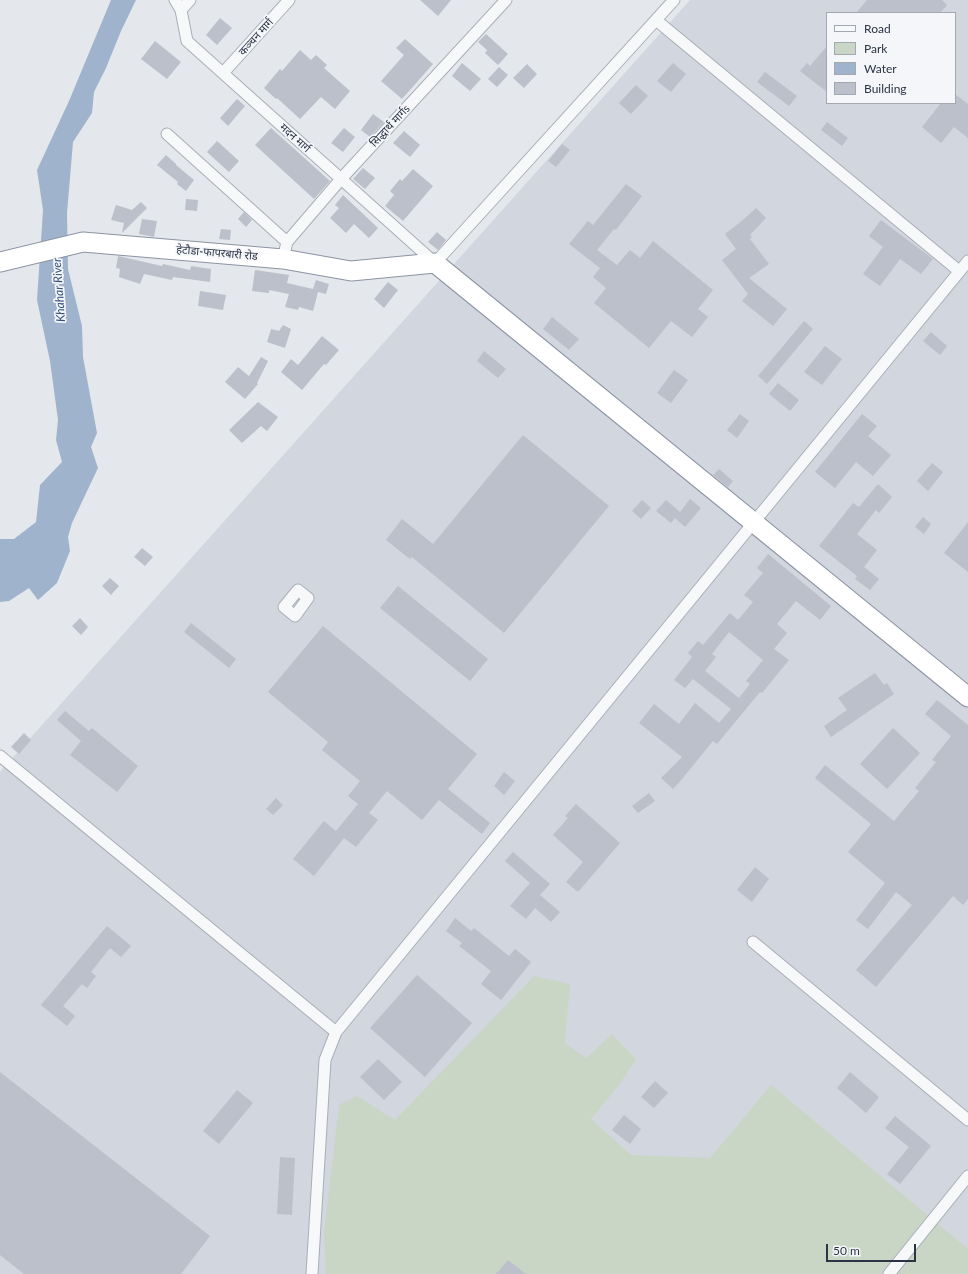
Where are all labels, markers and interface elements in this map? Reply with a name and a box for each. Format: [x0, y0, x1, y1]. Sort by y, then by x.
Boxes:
legend [826, 12, 956, 104]
street label: कञ्चन मार्ग [236, 16, 276, 58]
text: Road [864, 21, 891, 36]
text: Park [864, 41, 887, 56]
text: Water [864, 61, 897, 76]
text: Building [864, 81, 907, 96]
street label: सिद्धार्थ मार्गs [367, 102, 413, 150]
street label: मदन मार्ग [277, 121, 313, 155]
street label: हेटौडा-फापरबारी रोड [176, 243, 258, 263]
water label: Khahar River [50, 257, 68, 323]
scale bar [828, 1236, 918, 1262]
text: 50 m [833, 1243, 860, 1258]

